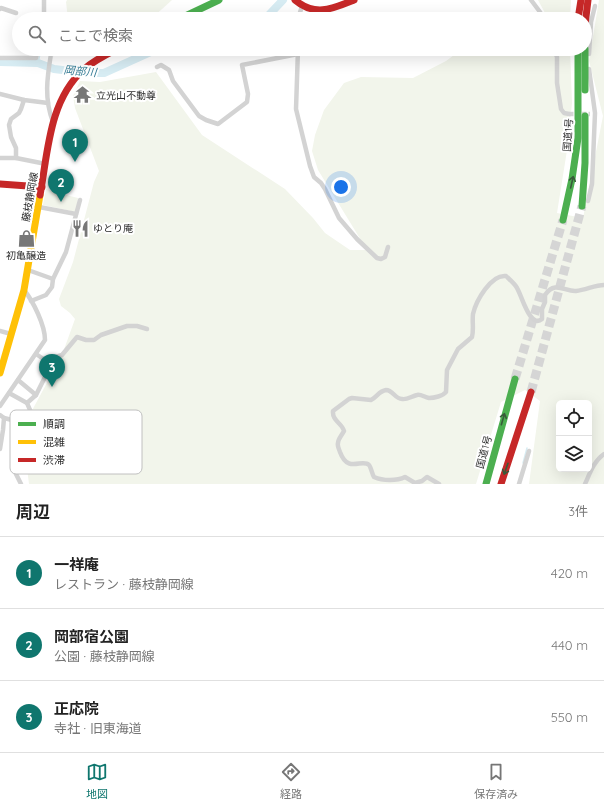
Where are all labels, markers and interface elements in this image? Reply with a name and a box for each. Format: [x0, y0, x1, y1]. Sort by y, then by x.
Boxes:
search box [12, 12, 592, 56]
icon: search [26, 23, 48, 45]
text: ここで検索 [58, 26, 133, 45]
water label: 岡部川 [63, 63, 98, 79]
temple icon: 立光山不動尊 [73, 85, 93, 105]
place label: 立光山不動尊 [96, 89, 156, 102]
street label: 国道1号 [560, 118, 576, 152]
pin: 1 [62, 129, 88, 162]
pin: 2 [48, 169, 74, 202]
street label: 藤枝静岡線 [19, 171, 41, 223]
one-way arrow [569, 176, 577, 189]
your location [331, 177, 351, 197]
restaurant icon: ゆとり庵 [70, 218, 90, 238]
place label: ゆとり庵 [93, 222, 133, 235]
shop icon: 初亀醸造 [16, 228, 36, 248]
place label: 初亀醸造 [6, 249, 46, 262]
pin: 3 [39, 354, 65, 387]
map controls [556, 400, 592, 472]
button: locate [556, 400, 592, 436]
legend [10, 410, 142, 474]
one-way arrow [500, 413, 508, 426]
text: 順調 [43, 417, 65, 431]
street label: 国道1号 [473, 434, 495, 470]
text: 混雑 [43, 435, 65, 449]
button: layers [556, 436, 592, 472]
text: 渋滞 [43, 453, 65, 467]
one-way arrow [502, 462, 509, 475]
text: 周辺 [16, 501, 50, 522]
text: 3件 [568, 503, 588, 519]
text: 一祥庵 [54, 555, 99, 574]
text: 1 [26, 565, 32, 581]
text: 420 m [551, 565, 588, 581]
text: レストラン · 藤枝静岡線 [54, 576, 194, 592]
text: 岡部宿公園 [54, 627, 129, 646]
text: 2 [25, 637, 33, 653]
text: 440 m [551, 637, 588, 653]
text: 公園 · 藤枝静岡線 [54, 648, 155, 664]
text: 正応院 [54, 699, 99, 718]
text: 3 [26, 709, 32, 725]
text: 550 m [551, 709, 588, 725]
text: 寺社 · 旧東海道 [54, 720, 142, 736]
tab: 地図 [86, 761, 108, 801]
tab: 経路 [280, 761, 302, 801]
tab: 保存済み [474, 761, 518, 801]

